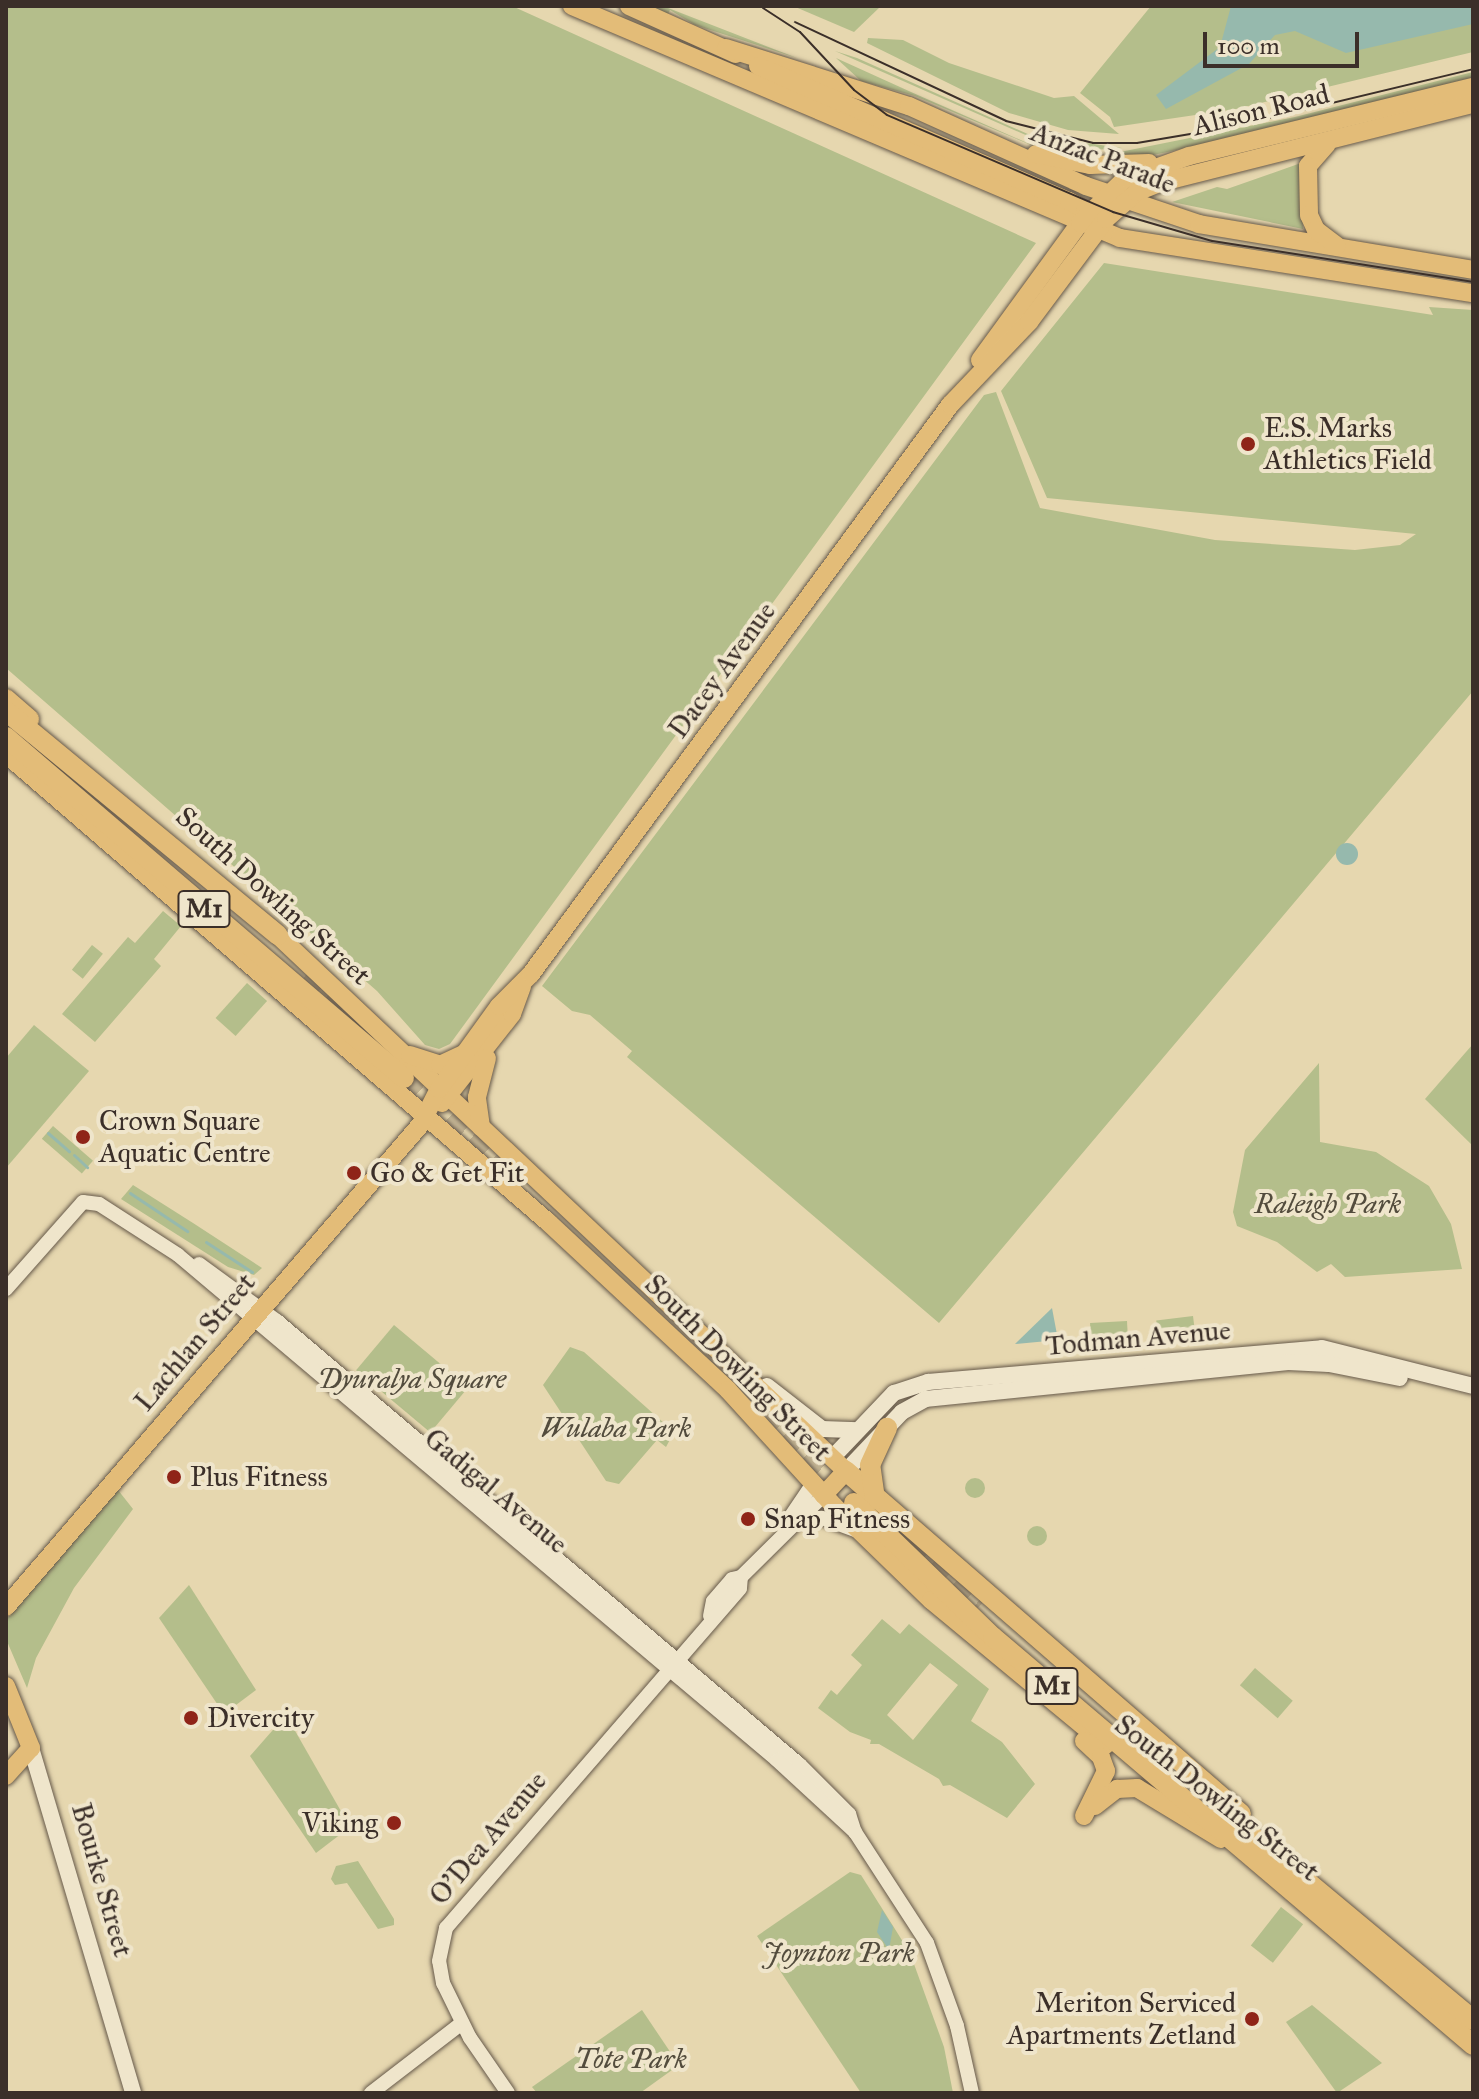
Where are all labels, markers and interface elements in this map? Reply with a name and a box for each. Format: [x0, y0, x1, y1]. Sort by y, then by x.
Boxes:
scale bar [1207, 16, 1363, 66]
text: 100 m [1217, 31, 1280, 61]
street label: Alison Road [1189, 77, 1333, 143]
street label: Anzac Parade [1026, 115, 1180, 201]
place label: E.S. Marks Athletics Field [1264, 411, 1432, 477]
marker: E.S. Marks Athletics Field [1239, 435, 1257, 453]
street label: Dacey Avenue [661, 595, 783, 745]
street label: South Dowling Street [169, 800, 377, 992]
road number: M1 [176, 887, 232, 931]
place label: Crown Square Aquatic Centre [99, 1104, 271, 1170]
marker: Crown Square Aquatic Centre [74, 1128, 92, 1146]
place label: Go & Get Fit [370, 1156, 524, 1190]
marker: Go & Get Fit [345, 1164, 363, 1182]
park label: Raleigh Park [1254, 1187, 1402, 1221]
street label: Lachlan Street [127, 1266, 263, 1418]
street label: South Dowling Street [638, 1268, 838, 1468]
street label: Todman Avenue [1044, 1313, 1232, 1363]
park label: Dyuralya Square [318, 1362, 506, 1396]
park label: Wulaba Park [541, 1411, 691, 1445]
street label: Gadigal Avenue [418, 1421, 574, 1561]
place label: Plus Fitness [190, 1460, 328, 1494]
marker: Plus Fitness [165, 1468, 183, 1486]
place label: Snap Fitness [764, 1502, 910, 1536]
marker: Snap Fitness [739, 1510, 757, 1528]
road number: M1 [1024, 1664, 1080, 1708]
place label: Divercity [207, 1701, 314, 1735]
street label: South Dowling Street [1108, 1708, 1326, 1888]
marker: Divercity [182, 1709, 200, 1727]
street label: O'Dea Avenue [422, 1764, 554, 1912]
street label: Bourke Street [64, 1799, 140, 1961]
place label: Viking [302, 1806, 378, 1840]
marker: Viking [385, 1814, 403, 1832]
park label: Joynton Park [763, 1936, 915, 1970]
place label: Meriton Serviced Apartments Zetland [1007, 1986, 1236, 2052]
marker: Meriton Serviced Apartments Zetland [1243, 2010, 1261, 2028]
park label: Tote Park [575, 2042, 687, 2076]

